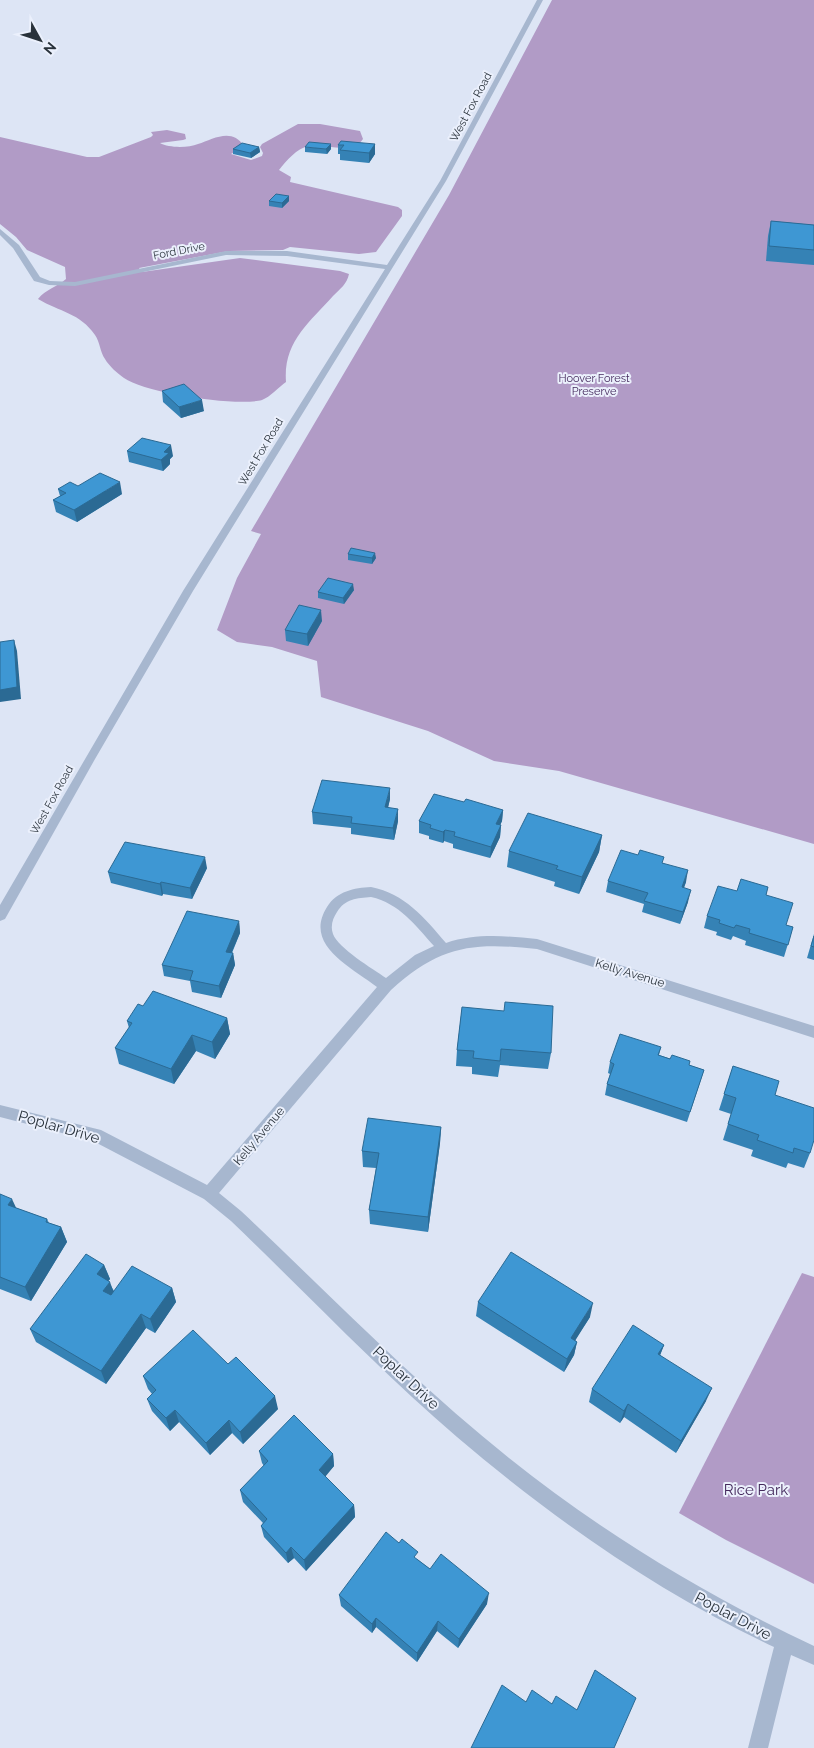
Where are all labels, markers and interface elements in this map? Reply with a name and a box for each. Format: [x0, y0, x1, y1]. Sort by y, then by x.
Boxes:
north arrow [15, 15, 65, 65]
text: N [40, 39, 60, 58]
street label: West Fox Road [447, 70, 495, 144]
street label: Ford Drive [152, 240, 206, 262]
park label: Hoover Forest Preserve [558, 372, 630, 398]
street label: West Fox Road [236, 416, 286, 488]
street label: West Fox Road [28, 763, 76, 836]
street label: Kelly Avenue [594, 956, 666, 990]
street label: Kelly Avenue [231, 1104, 287, 1168]
street label: Poplar Drive [16, 1107, 102, 1147]
street label: Poplar Drive [369, 1343, 443, 1413]
park label: Rice Park [724, 1481, 788, 1499]
street label: Poplar Drive [692, 1588, 775, 1644]

